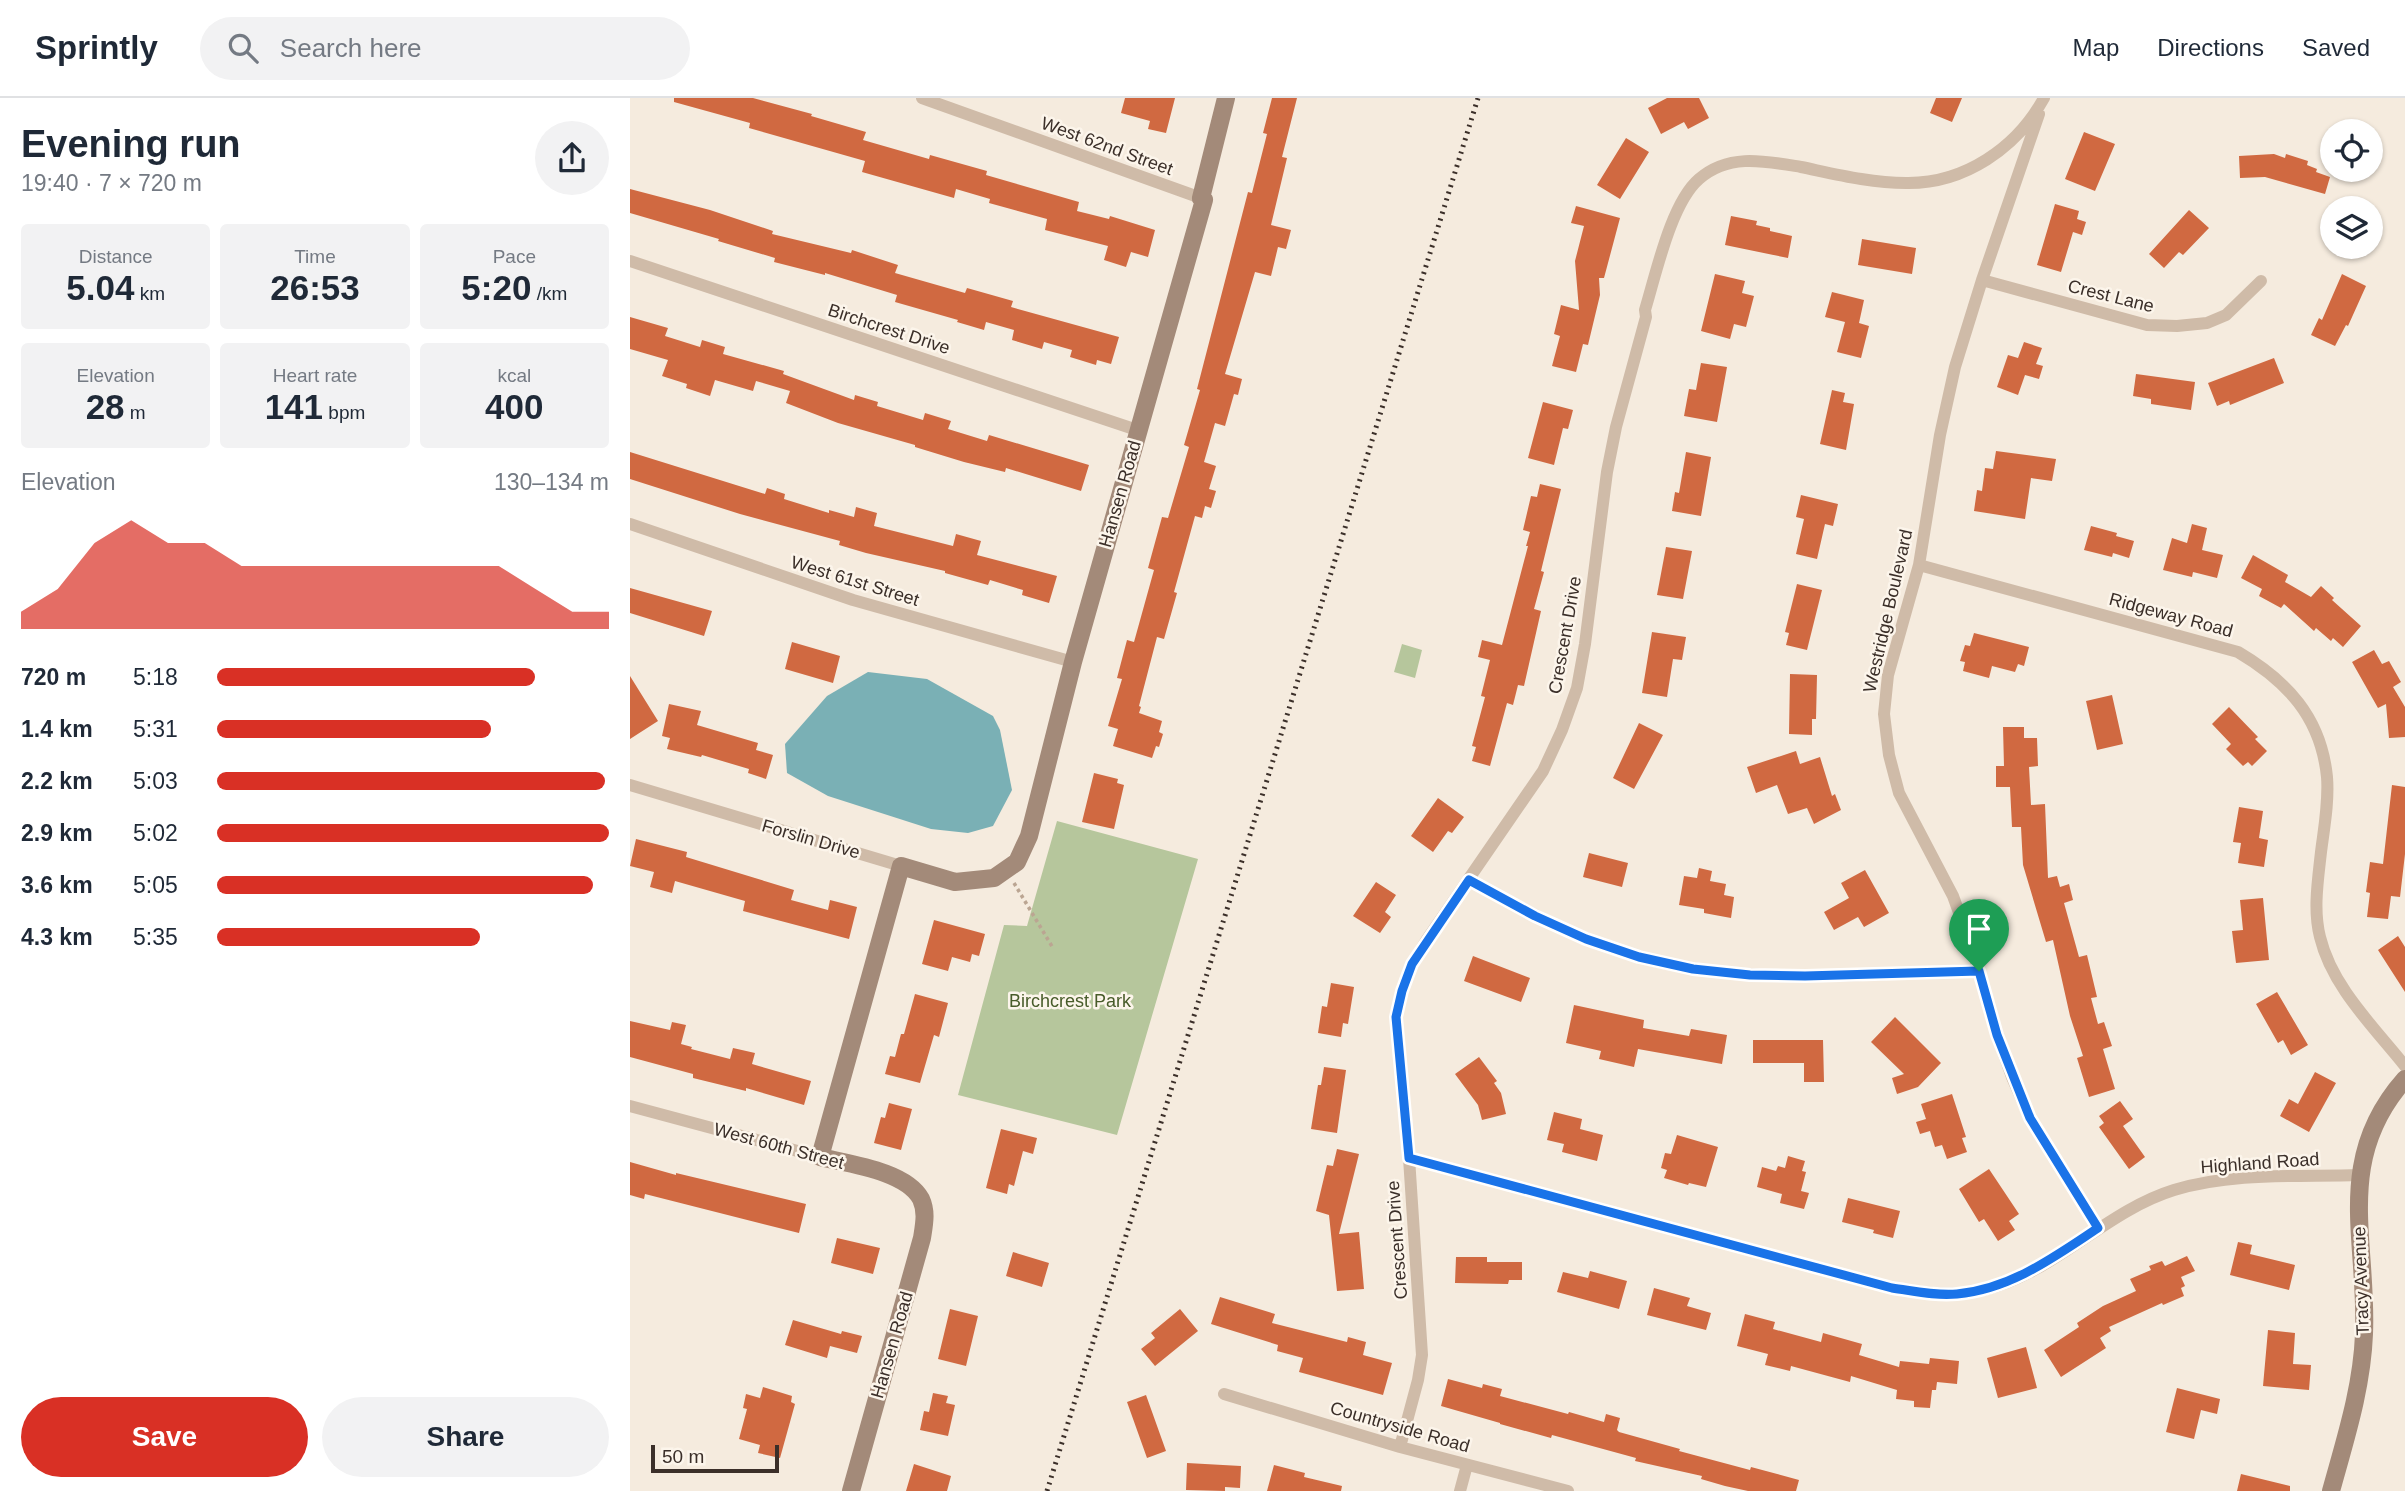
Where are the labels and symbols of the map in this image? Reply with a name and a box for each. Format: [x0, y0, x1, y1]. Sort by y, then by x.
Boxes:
street label: West 62nd Street [1038, 113, 1176, 179]
street label: Crest Lane [2066, 276, 2156, 316]
street label: Birchcrest Drive [826, 300, 952, 358]
street label: Hansen Road [1095, 438, 1145, 550]
street label: Westridge Boulevard [1859, 528, 1917, 694]
street label: West 61st Street [789, 552, 921, 610]
street label: Crescent Drive [1545, 575, 1585, 695]
street label: Ridgeway Road [2107, 589, 2235, 641]
street label: Forslin Drive [760, 815, 862, 863]
pin [1949, 899, 2009, 971]
park label: Birchcrest Park [1009, 991, 1132, 1011]
street label: West 60th Street [712, 1119, 846, 1173]
street label: Highland Road [2200, 1149, 2320, 1177]
street label: Crescent Drive [1383, 1180, 1411, 1300]
street label: Tracy Avenue [2349, 1226, 2373, 1336]
street label: Hansen Road [867, 1289, 917, 1401]
street label: Countryside Road [1328, 1398, 1472, 1456]
scale bar [651, 1442, 779, 1474]

